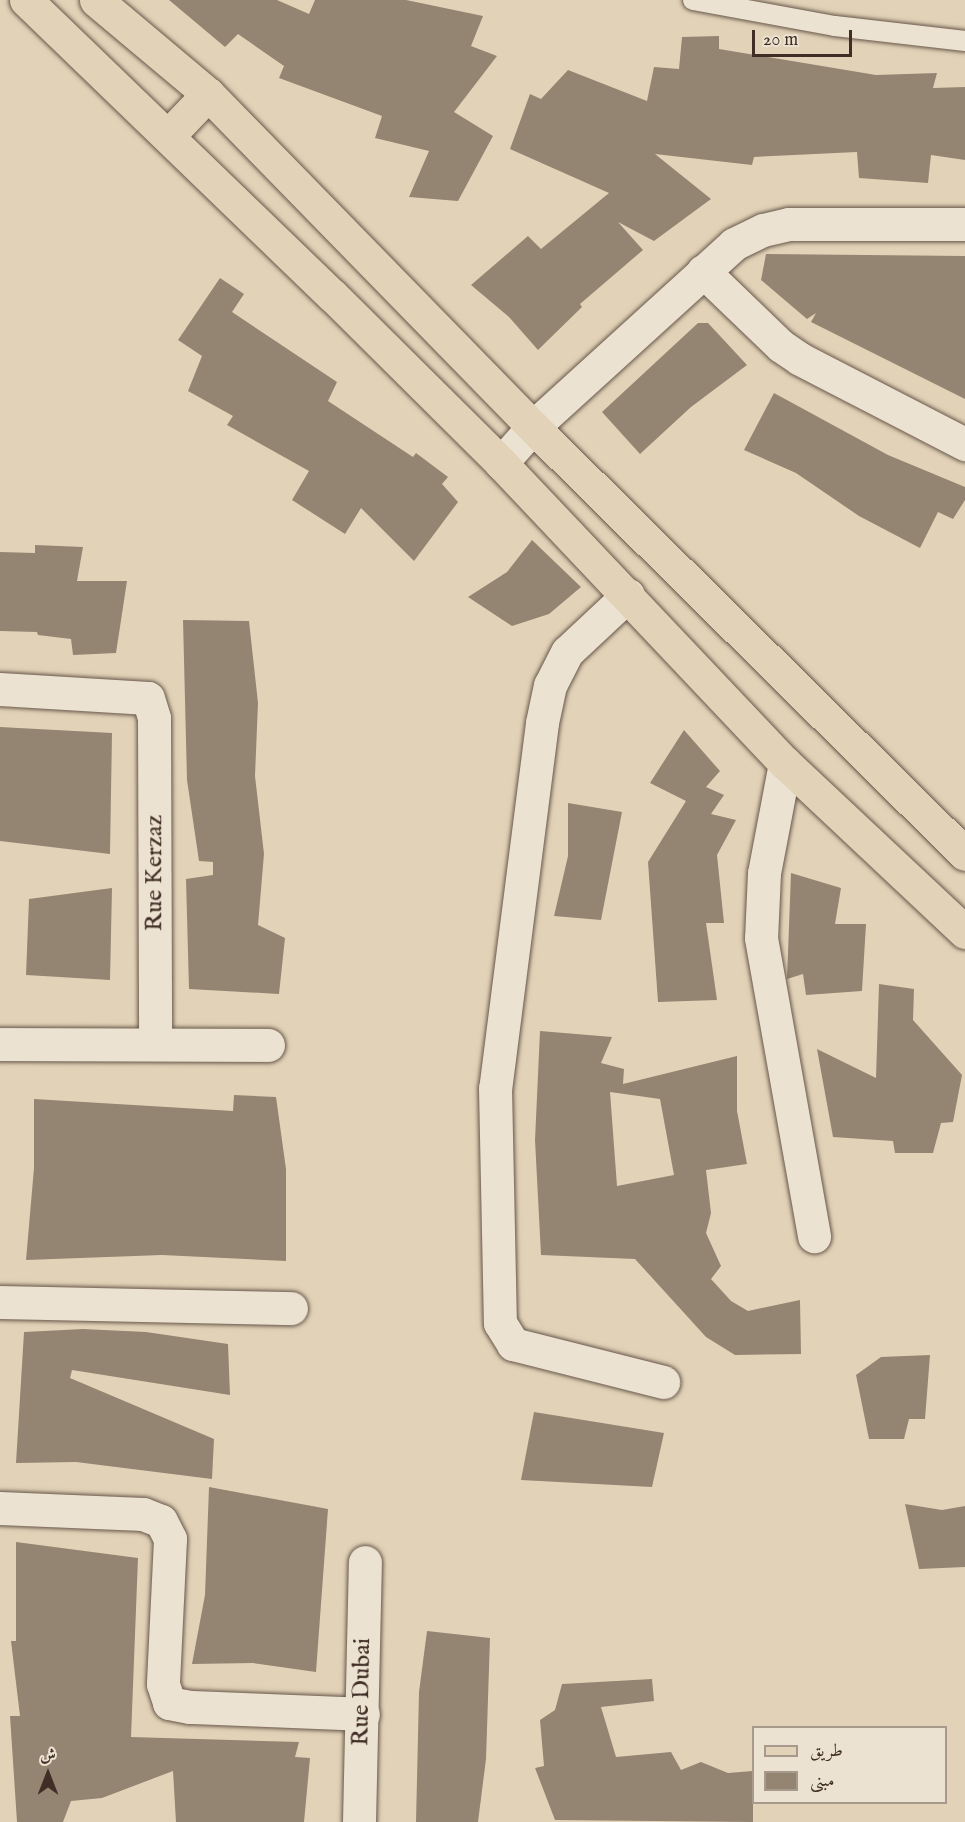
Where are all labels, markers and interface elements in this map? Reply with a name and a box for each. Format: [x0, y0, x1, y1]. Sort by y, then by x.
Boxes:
scale bar [755, 18, 856, 56]
text: 20 m [763, 29, 798, 52]
street label: Rue Kerzaz [141, 815, 169, 931]
street label: Rue Dubai [347, 1638, 377, 1746]
legend [752, 1726, 947, 1804]
text: طريق [810, 1740, 843, 1763]
north arrow [18, 1744, 78, 1804]
text: ش [40, 1746, 56, 1766]
text: مبنى [810, 1770, 835, 1793]

